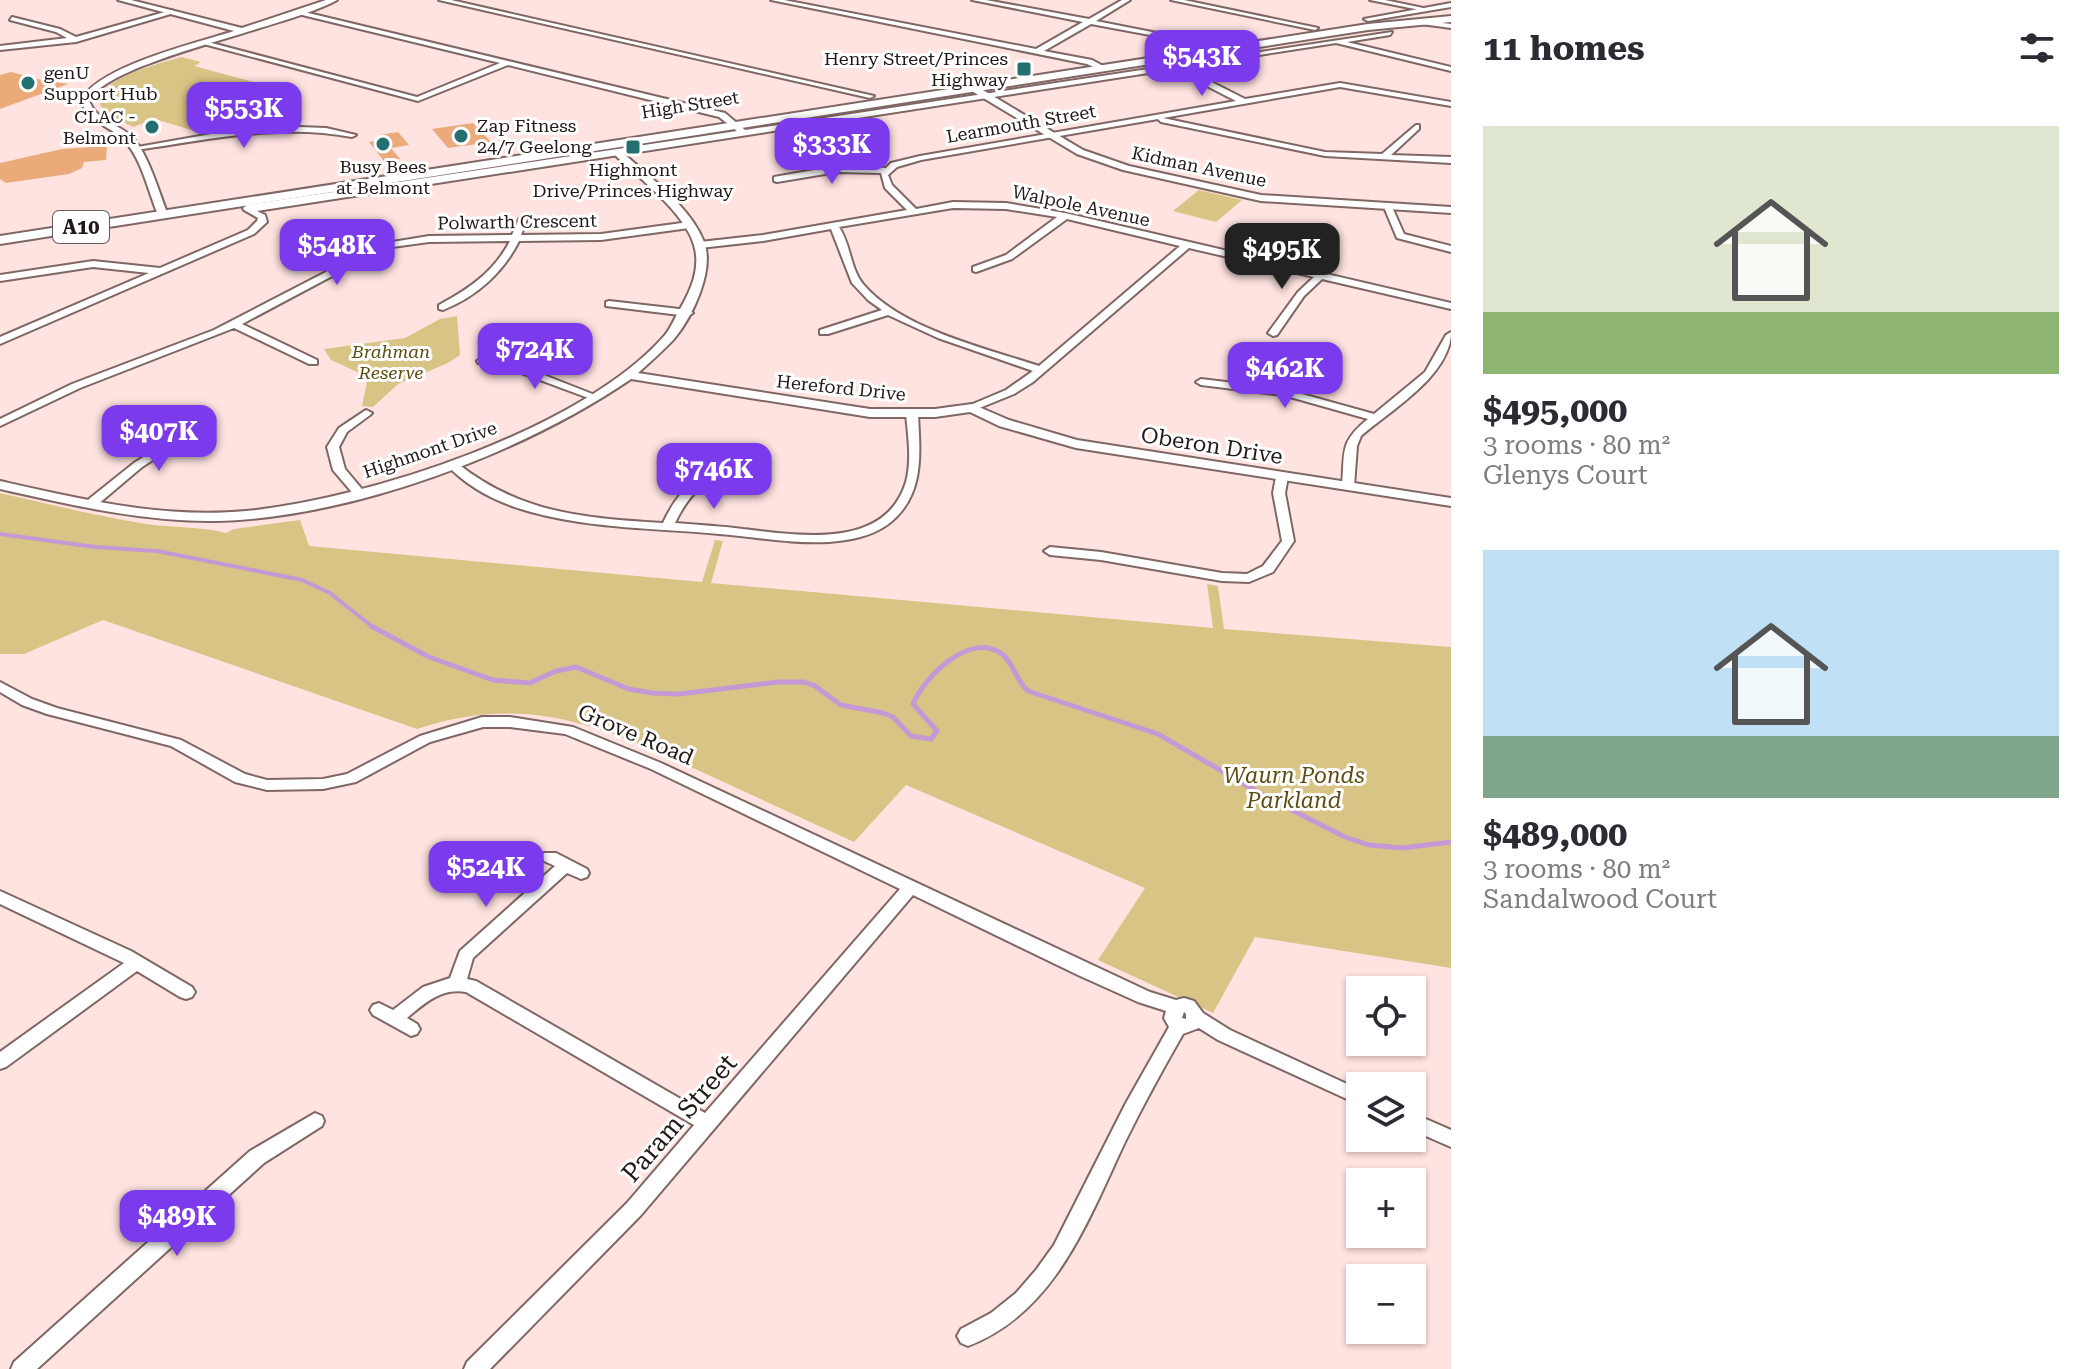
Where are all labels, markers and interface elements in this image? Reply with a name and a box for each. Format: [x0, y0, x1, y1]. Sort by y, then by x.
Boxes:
icon: filters [2015, 26, 2059, 70]
text: 11 homes [1483, 28, 1645, 68]
pin: $543K [1146, 30, 1258, 98]
text: $543K [1163, 41, 1241, 71]
place label: Henry Street/Princes Highway [824, 48, 1008, 90]
marker: Henry Street/Princes Highway [1015, 60, 1033, 78]
place label: genU Support Hub [44, 62, 158, 104]
marker: genU Support Hub [19, 74, 37, 92]
pin: $553K [188, 82, 300, 150]
street label: High Street [640, 86, 741, 123]
text: $553K [205, 93, 283, 123]
street label: Learmouth Street [945, 100, 1098, 147]
place label: CLAC - Belmont [63, 106, 136, 148]
place label: Zap Fitness 24/7 Geelong [477, 115, 593, 157]
marker: CLAC - Belmont [143, 118, 161, 136]
pin: $333K [776, 118, 888, 186]
marker: Zap Fitness 24/7 Geelong [452, 127, 470, 145]
text: $333K [793, 129, 871, 159]
marker: Busy Bees at Belmont [374, 135, 392, 153]
marker: Highmont Drive/Princes Highway [624, 138, 642, 156]
street label: Kidman Avenue [1130, 142, 1269, 191]
place label: Busy Bees at Belmont [336, 156, 430, 198]
place label: Highmont Drive/Princes Highway [533, 159, 734, 201]
icon: home [1699, 178, 1843, 322]
street label: Walpole Avenue [1010, 181, 1152, 230]
street label: Polwarth Crescent [437, 210, 597, 233]
road number: A10 [53, 211, 109, 243]
pin: $548K [281, 219, 393, 287]
pin: $495K [1226, 223, 1338, 291]
text: $548K [298, 230, 376, 260]
text: $495K [1243, 234, 1321, 264]
pin: $724K [479, 323, 591, 391]
text: $724K [496, 334, 574, 364]
park label: Brahman Reserve [351, 341, 430, 383]
pin: $462K [1229, 342, 1341, 410]
text: $462K [1246, 353, 1324, 383]
street label: Hereford Drive [775, 370, 907, 405]
text: $495,000 [1483, 390, 1627, 430]
pin: $407K [103, 405, 215, 473]
text: $407K [120, 416, 198, 446]
street label: Highmont Drive [360, 417, 500, 482]
street label: Oberon Drive [1139, 422, 1285, 469]
text: 3 rooms · 80 m² [1483, 430, 1670, 460]
pin: $746K [658, 443, 770, 511]
text: $746K [675, 454, 753, 484]
text: Glenys Court [1483, 460, 1648, 490]
icon: home [1699, 602, 1843, 746]
street label: Grove Road [574, 699, 697, 770]
park label: Waurn Ponds Parkland [1223, 763, 1365, 813]
text: $489,000 [1483, 814, 1627, 854]
pin: $524K [430, 841, 542, 909]
text: $524K [447, 852, 525, 882]
text: 3 rooms · 80 m² [1483, 854, 1670, 884]
text: Sandalwood Court [1483, 884, 1717, 914]
map controls [1346, 976, 1426, 1344]
button: locate [1346, 976, 1426, 1056]
street label: Param Street [615, 1048, 743, 1188]
button: layers [1346, 1072, 1426, 1152]
button: + [1346, 1168, 1426, 1248]
pin: $489K [121, 1190, 233, 1258]
text: $489K [138, 1201, 216, 1231]
button: − [1346, 1264, 1426, 1344]

